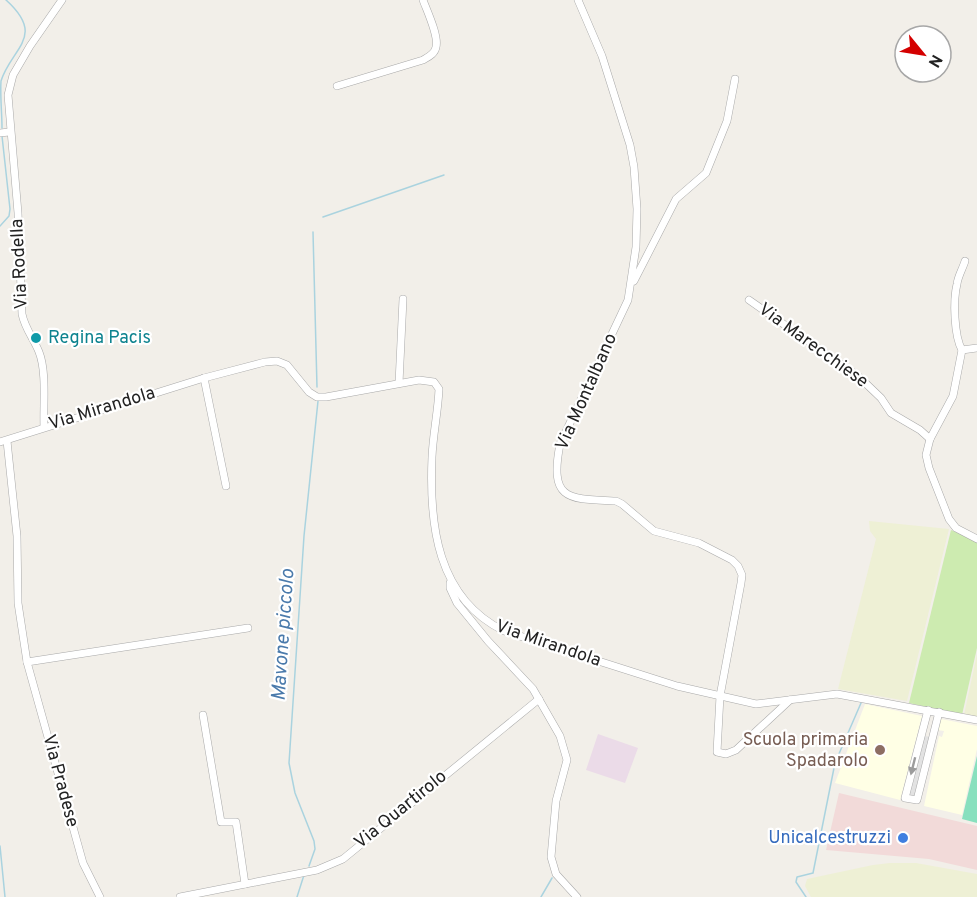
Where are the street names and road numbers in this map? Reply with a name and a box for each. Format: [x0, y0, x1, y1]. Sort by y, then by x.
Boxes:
street label: Via Rodella [6, 218, 34, 310]
street label: Via Marecchiese [753, 298, 873, 394]
street label: Via Montalbano [551, 330, 623, 454]
street label: Via Mirandola [46, 382, 158, 436]
street label: Via Mirandola [492, 615, 604, 673]
street label: Via Pradese [37, 732, 83, 830]
street label: Via Quartirolo [350, 766, 452, 854]

